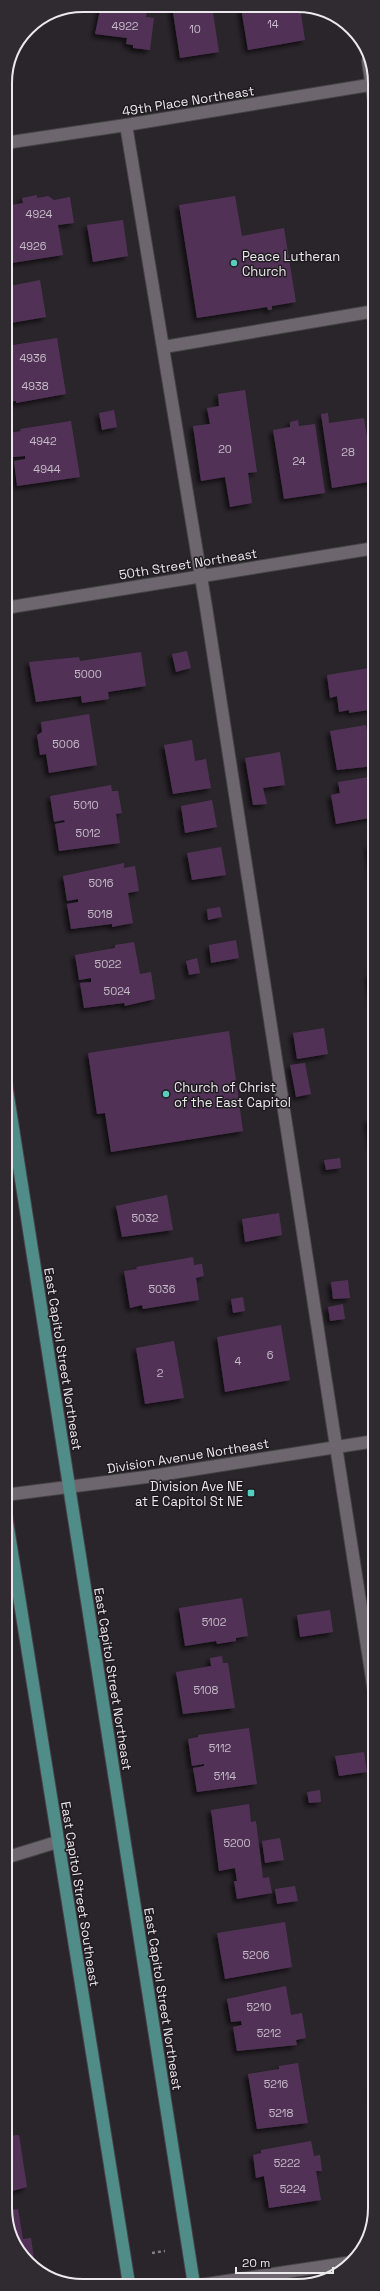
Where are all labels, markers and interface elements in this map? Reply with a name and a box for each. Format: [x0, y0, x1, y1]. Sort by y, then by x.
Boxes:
house number: 14 [267, 17, 279, 31]
house number: 4922 [112, 19, 139, 33]
house number: 10 [189, 22, 201, 36]
street label: 49th Place Northeast [121, 82, 255, 120]
house number: 4924 [26, 207, 53, 221]
house number: 4926 [20, 239, 47, 253]
place label: Peace Lutheran Church [242, 248, 340, 280]
marker: Peace Lutheran Church [229, 258, 239, 268]
house number: 4936 [20, 351, 47, 365]
house number: 4938 [21, 379, 49, 393]
house number: 4942 [29, 434, 57, 448]
house number: 20 [218, 442, 232, 456]
house number: 28 [341, 445, 355, 459]
house number: 24 [292, 454, 306, 468]
house number: 4944 [33, 462, 61, 476]
street label: 50th Street Northeast [118, 545, 258, 583]
house number: 5000 [74, 667, 102, 681]
house number: 5006 [52, 737, 80, 751]
house number: 5010 [73, 798, 99, 812]
house number: 5012 [76, 826, 101, 840]
house number: 5016 [89, 876, 114, 890]
house number: 5018 [87, 907, 113, 921]
house number: 5022 [95, 957, 122, 971]
house number: 5024 [104, 984, 131, 998]
place label: Church of Christ of the East Capitol [174, 1079, 291, 1111]
marker: Church of Christ of the East Capitol [161, 1089, 171, 1099]
house number: 5032 [132, 1211, 159, 1225]
street label: East Capitol Street Northeast [40, 1266, 86, 1452]
house number: 5036 [148, 1282, 176, 1296]
house number: 6 [267, 1348, 274, 1362]
house number: 4 [235, 1354, 242, 1368]
house number: 2 [157, 1366, 164, 1380]
street label: Division Avenue Northeast [106, 1435, 270, 1477]
place label: Division Ave NE at E Capitol St NE [135, 1478, 243, 1510]
marker: Division Ave NE at E Capitol St NE [246, 1488, 256, 1498]
street label: East Capitol Street Northeast [90, 1586, 136, 1772]
house number: 5102 [202, 1615, 227, 1629]
house number: 5108 [194, 1683, 219, 1697]
house number: 5112 [209, 1741, 231, 1755]
house number: 5114 [214, 1769, 236, 1783]
street label: East Capitol Street Southeast [57, 1800, 103, 1988]
house number: 5200 [223, 1836, 251, 1850]
street label: East Capitol Street Northeast [140, 1906, 186, 2092]
house number: 5206 [243, 1948, 270, 1962]
house number: 5210 [247, 2000, 271, 2014]
house number: 5212 [257, 2026, 282, 2040]
house number: 5216 [264, 2077, 288, 2091]
house number: 5218 [269, 2106, 293, 2120]
house number: 5222 [274, 2156, 301, 2170]
house number: 5224 [280, 2182, 306, 2196]
scale bar [236, 2249, 333, 2275]
text: 20 m [242, 2255, 270, 2271]

